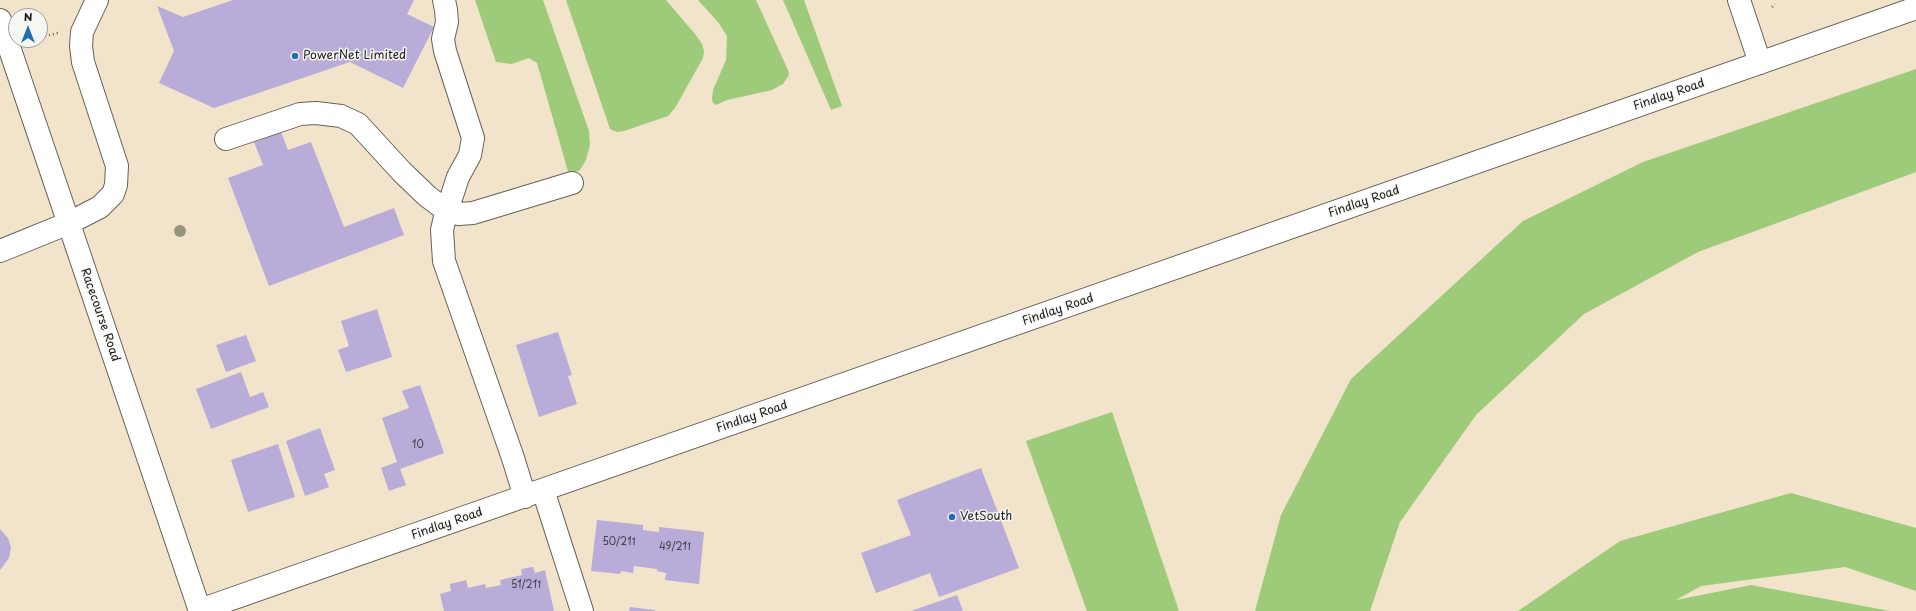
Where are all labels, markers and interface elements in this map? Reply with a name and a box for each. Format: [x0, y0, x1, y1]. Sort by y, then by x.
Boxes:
north arrow [8, 8, 48, 48]
text: N [24, 8, 32, 25]
place label: PowerNet Limited [303, 49, 406, 63]
marker: PowerNet Limited [290, 51, 300, 61]
street label: Findlay Road [1631, 76, 1707, 114]
street label: Findlay Road [1326, 183, 1402, 221]
street label: Racecourse Road [77, 266, 123, 364]
street label: Findlay Road [1020, 291, 1096, 329]
street label: Findlay Road [714, 398, 790, 436]
house number: 10 [412, 439, 424, 451]
street label: Findlay Road [409, 505, 485, 543]
place label: VetSouth [960, 510, 1012, 524]
marker: VetSouth [947, 512, 957, 522]
house number: 50/211 [602, 536, 636, 548]
house number: 49/211 [659, 541, 691, 553]
house number: 51/211 [511, 579, 541, 591]

